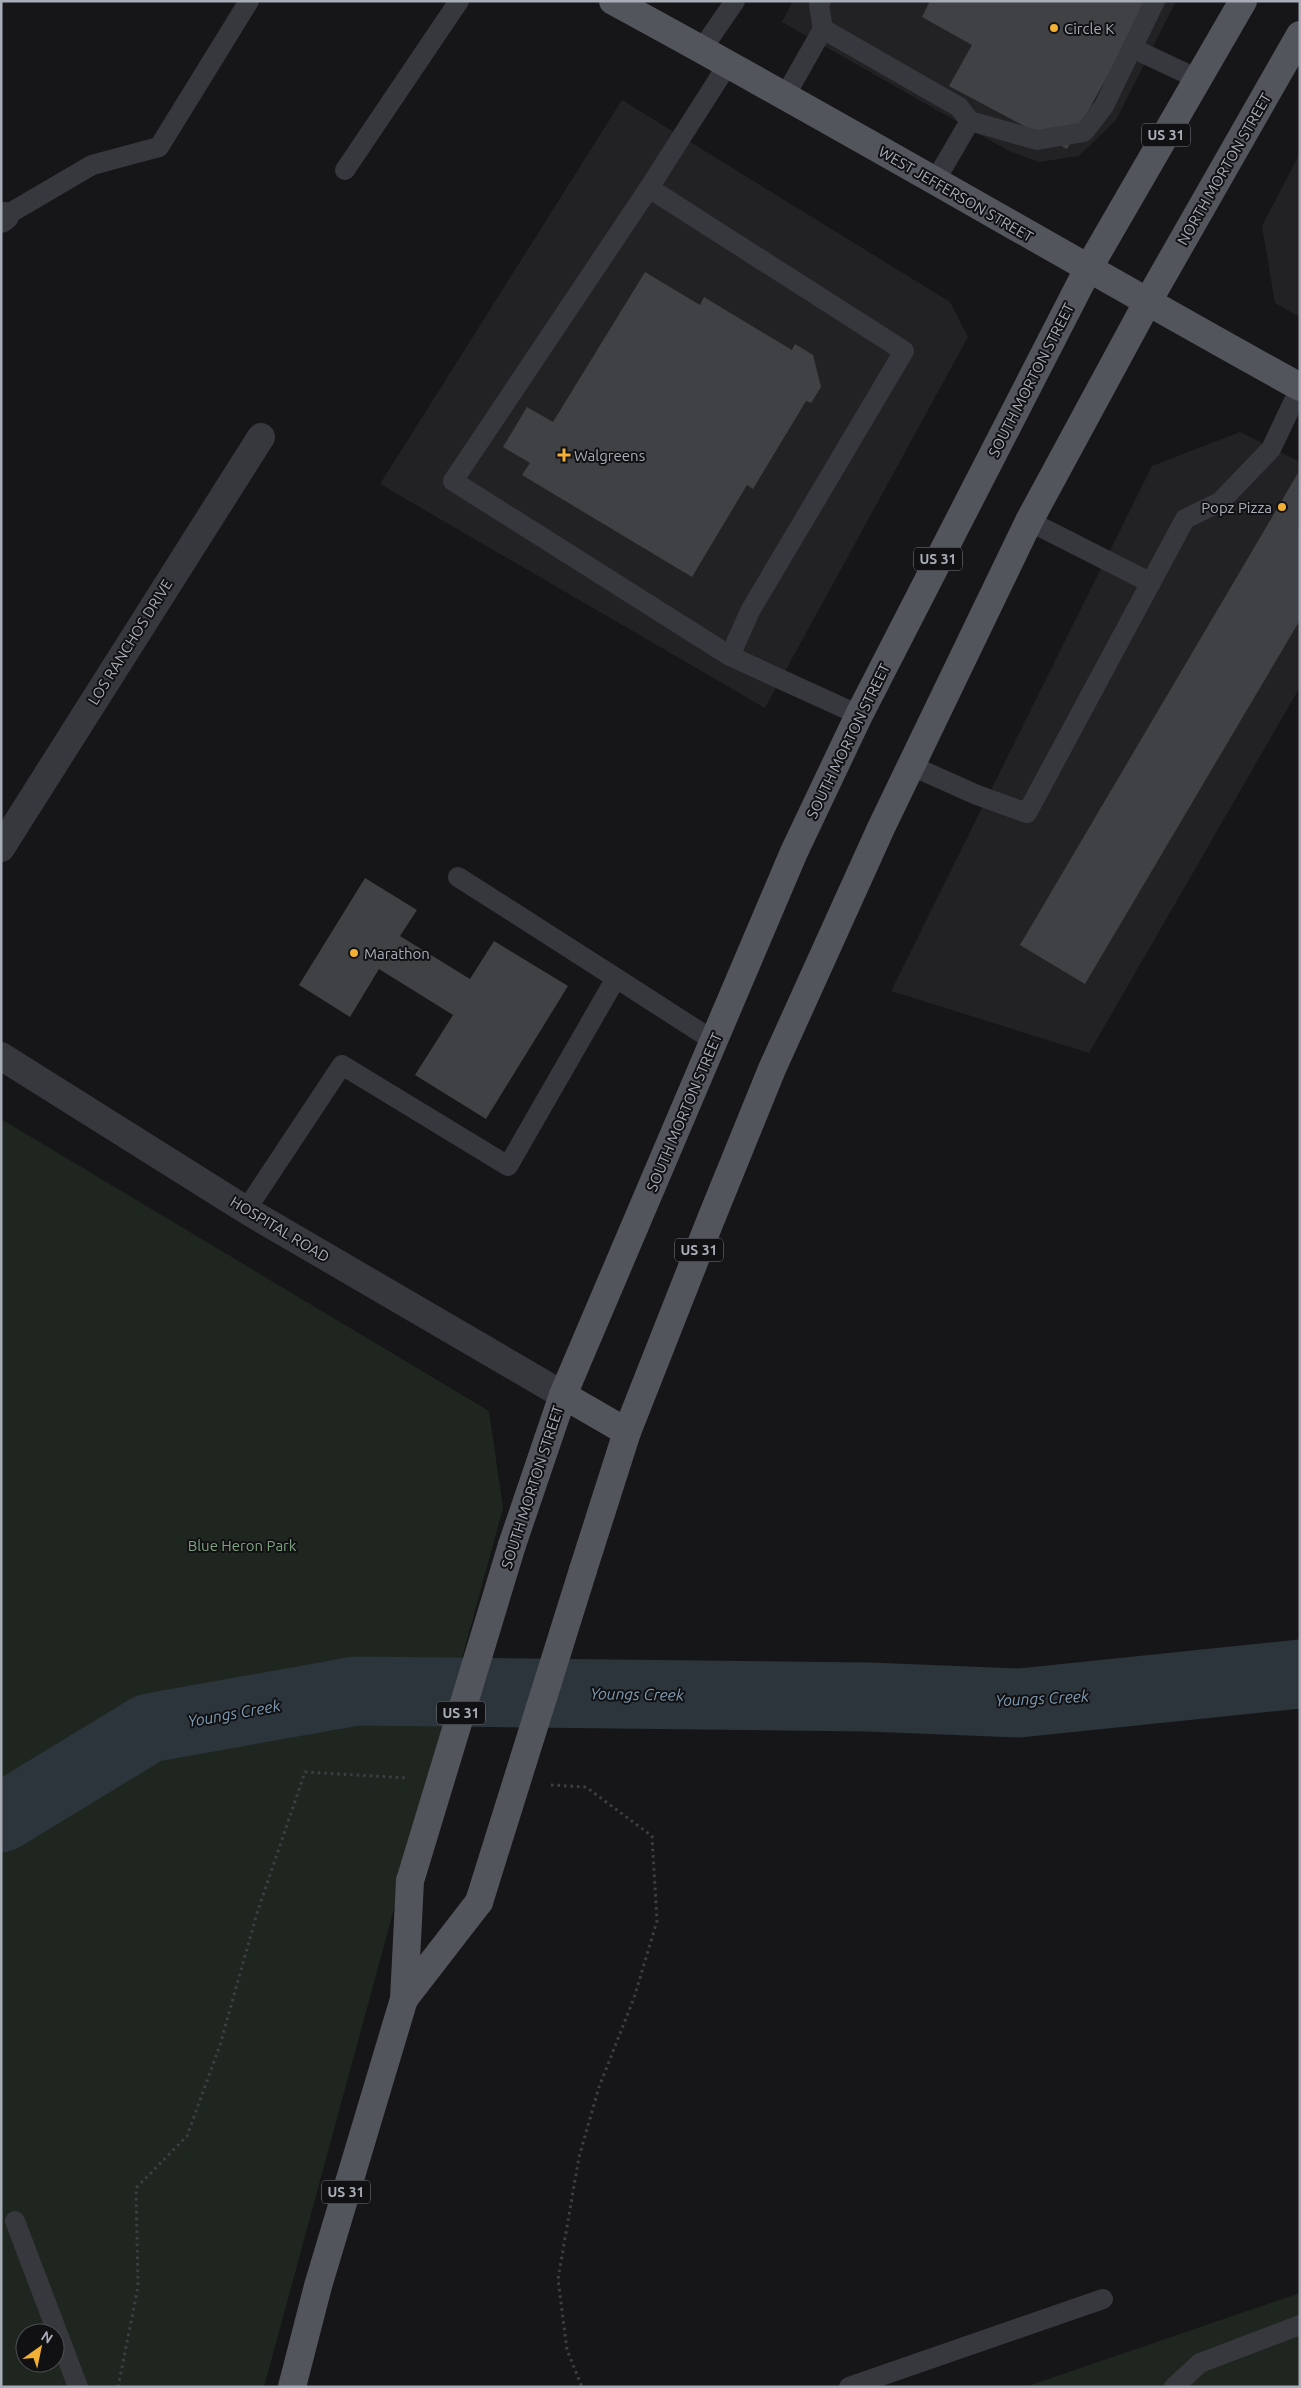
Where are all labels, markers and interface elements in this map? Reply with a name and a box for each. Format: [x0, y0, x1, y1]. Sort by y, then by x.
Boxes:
place label: Circle K [1064, 20, 1114, 37]
marker: Circle K [1048, 22, 1060, 34]
street label: NORTH MORTON STREET [1174, 89, 1275, 248]
road number: US 31 [1142, 124, 1190, 146]
street label: WEST JEFFERSON STREET [876, 143, 1037, 246]
street label: SOUTH MORTON STREET [985, 300, 1078, 460]
place label: Walgreens [574, 447, 645, 464]
marker: Walgreens [558, 449, 570, 461]
place label: Popz Pizza [1201, 499, 1272, 516]
marker: Popz Pizza [1276, 501, 1288, 513]
road number: US 31 [914, 548, 962, 570]
street label: LOS RANCHOS DRIVE [84, 576, 176, 708]
street label: SOUTH MORTON STREET [803, 660, 893, 821]
place label: Marathon [364, 945, 430, 962]
marker: Marathon [348, 947, 360, 959]
street label: SOUTH MORTON STREET [643, 1030, 725, 1194]
street label: HOSPITAL ROAD [228, 1193, 332, 1265]
road number: US 31 [675, 1238, 723, 1262]
street label: SOUTH MORTON STREET [498, 1403, 567, 1571]
park label: Blue Heron Park [188, 1537, 297, 1554]
water label: Youngs Creek [590, 1684, 685, 1704]
water label: Youngs Creek [995, 1687, 1090, 1709]
water label: Youngs Creek [186, 1696, 283, 1730]
road number: US 31 [437, 1702, 485, 1725]
road number: US 31 [322, 2180, 370, 2204]
north arrow [15, 2323, 65, 2373]
text: N [38, 2328, 56, 2347]

